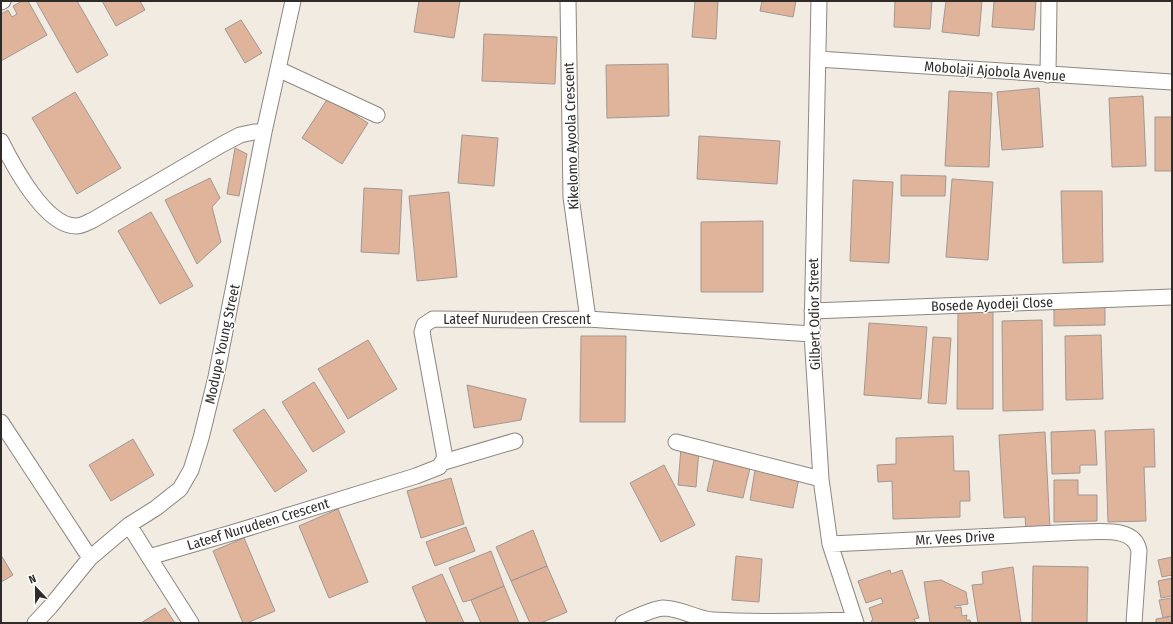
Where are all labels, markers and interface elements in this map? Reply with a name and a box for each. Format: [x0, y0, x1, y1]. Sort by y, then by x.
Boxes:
street label: Mobolaji Ajobola Avenue [924, 58, 1066, 85]
street label: Kikelomo Ayoola Crescent [560, 62, 583, 210]
street label: Gilbert Odior Street [805, 257, 824, 370]
street label: Modupe Young Street [201, 282, 244, 406]
street label: Bosede Ayodeji Close [931, 294, 1053, 315]
street label: Lateef Nurudeen Crescent [443, 311, 591, 328]
street label: Lateef Nurudeen Crescent [185, 495, 332, 554]
street label: Mr. Vees Drive [915, 528, 995, 549]
north arrow [16, 568, 56, 608]
text: N [27, 572, 38, 586]

